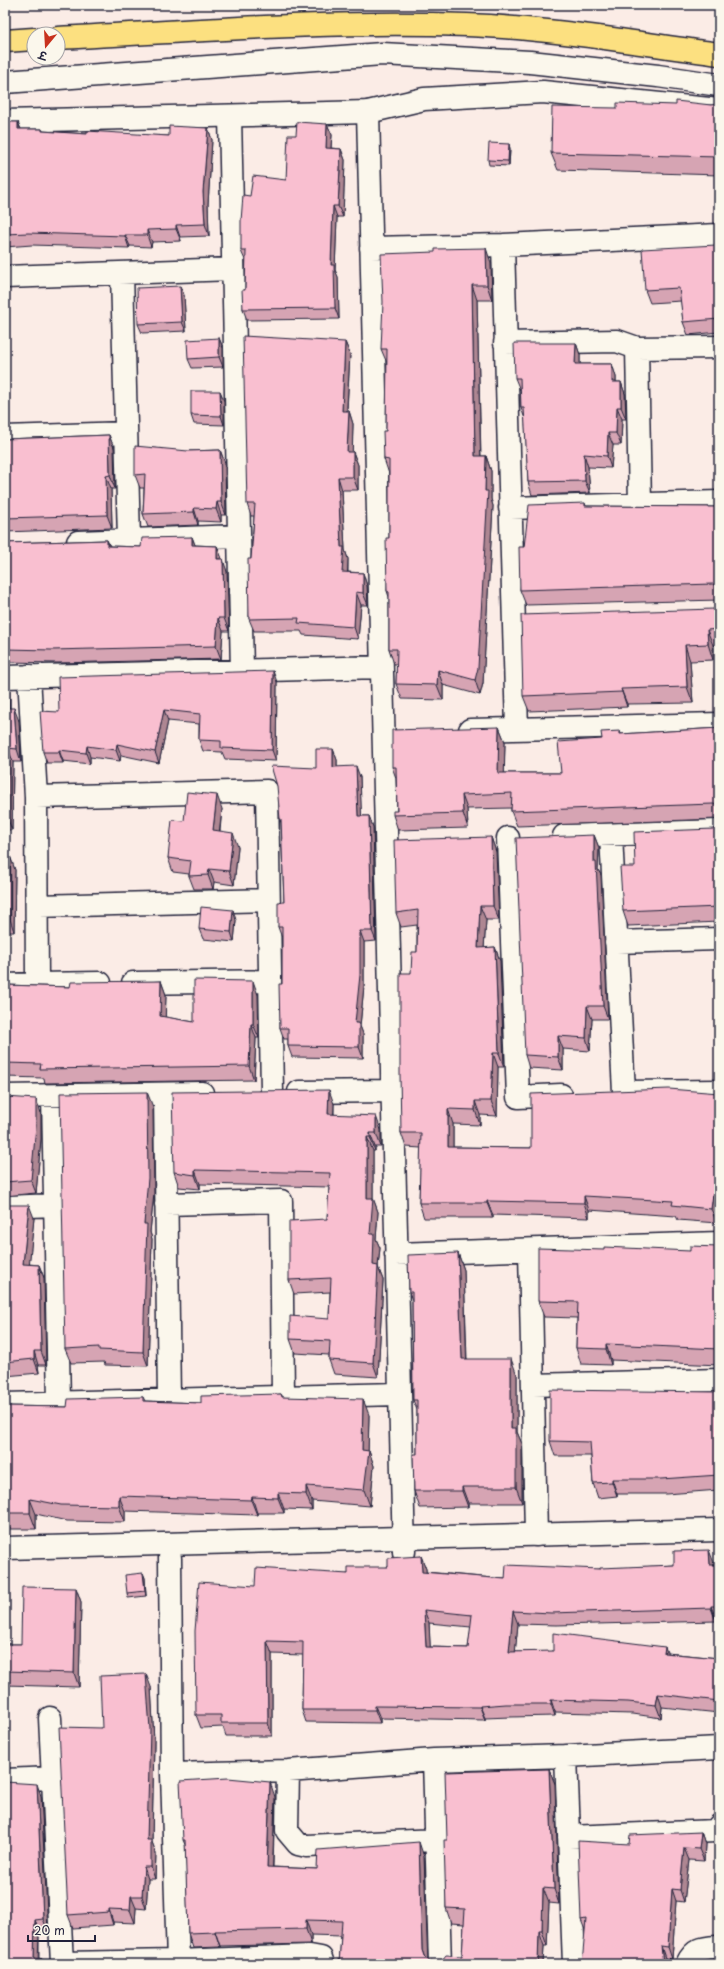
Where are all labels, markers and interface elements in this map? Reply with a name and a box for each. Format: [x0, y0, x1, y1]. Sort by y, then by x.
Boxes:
north arrow [26, 26, 66, 66]
text: उ [35, 46, 50, 66]
scale bar [28, 1917, 95, 1943]
text: 20 m [34, 1921, 65, 1939]

